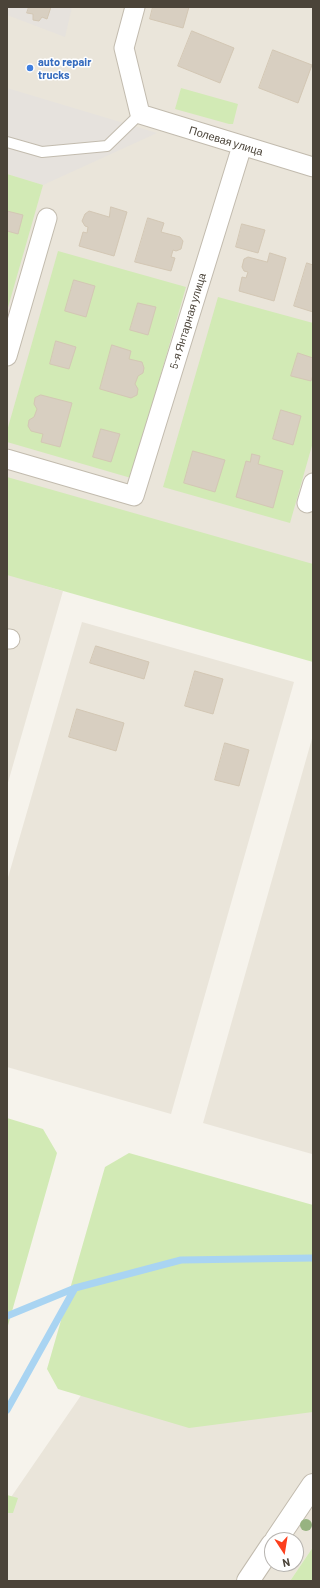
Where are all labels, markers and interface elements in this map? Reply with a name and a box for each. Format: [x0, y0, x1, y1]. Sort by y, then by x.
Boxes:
place label: auto repair trucks [38, 55, 91, 81]
marker: auto repair trucks [25, 63, 35, 73]
street label: Полевая улица [187, 123, 265, 159]
street label: 5-я Янтарная улица [167, 271, 209, 371]
north arrow [264, 1532, 304, 1572]
text: N [281, 1556, 291, 1570]

